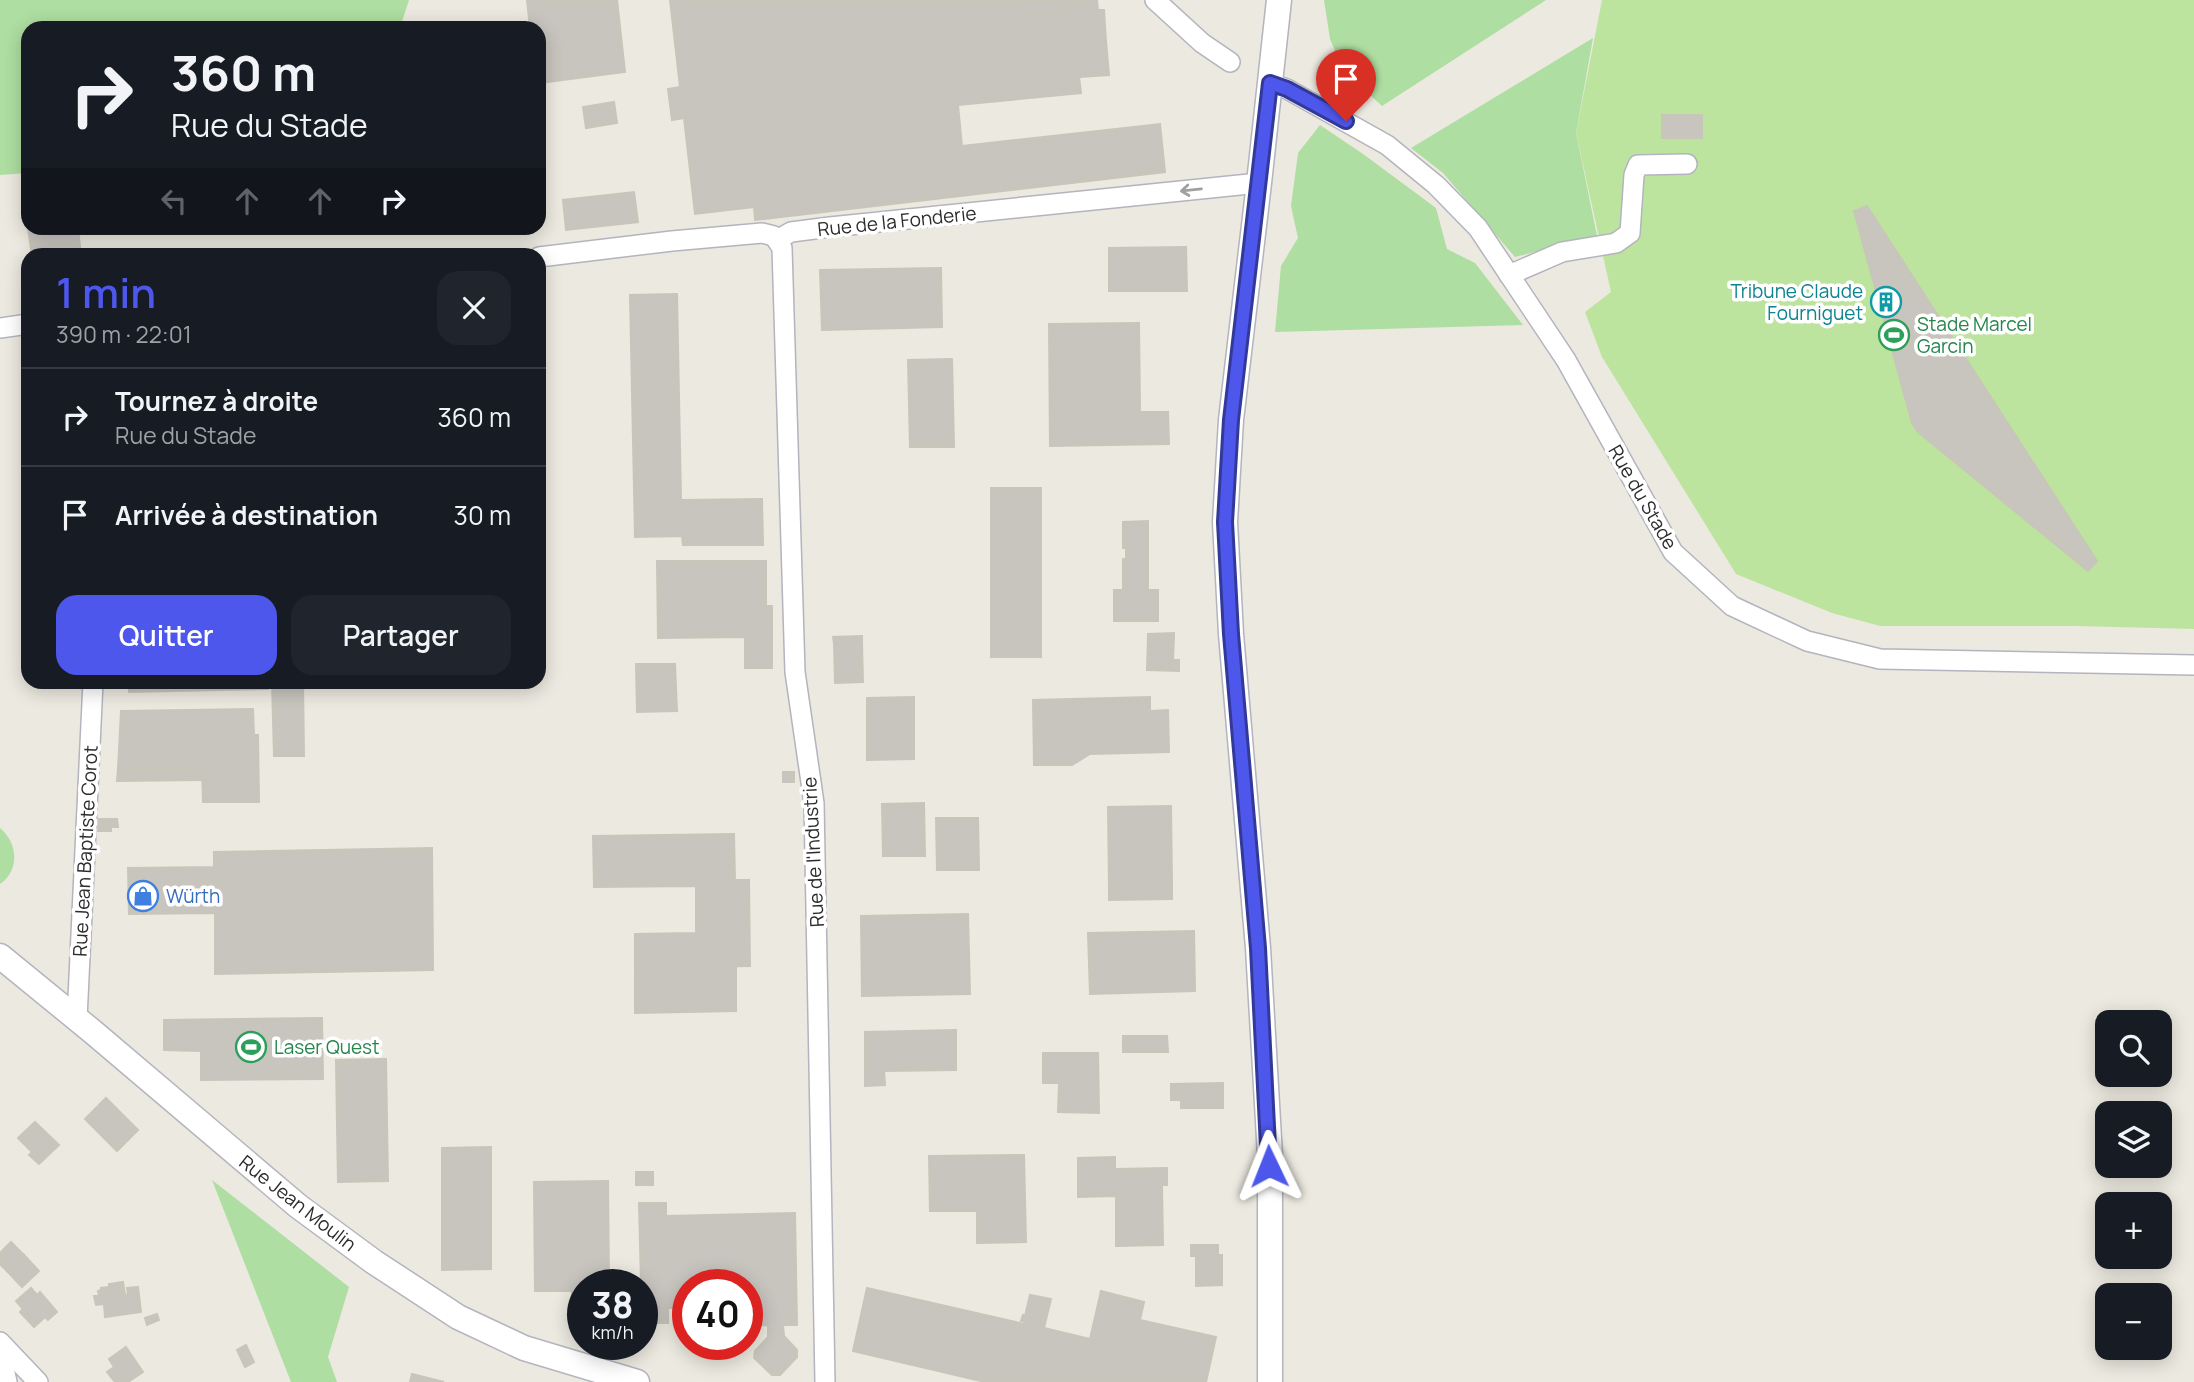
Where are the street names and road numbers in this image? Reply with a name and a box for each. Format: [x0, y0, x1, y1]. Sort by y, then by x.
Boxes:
street label: Rue de la Fonderie [816, 200, 978, 242]
street label: Rue du Stade [1603, 440, 1683, 554]
street label: Rue Jean Baptiste Corot [66, 745, 104, 957]
street label: Rue de l'Industrie [796, 776, 830, 928]
street label: Rue Jean Moulin [234, 1149, 362, 1257]

